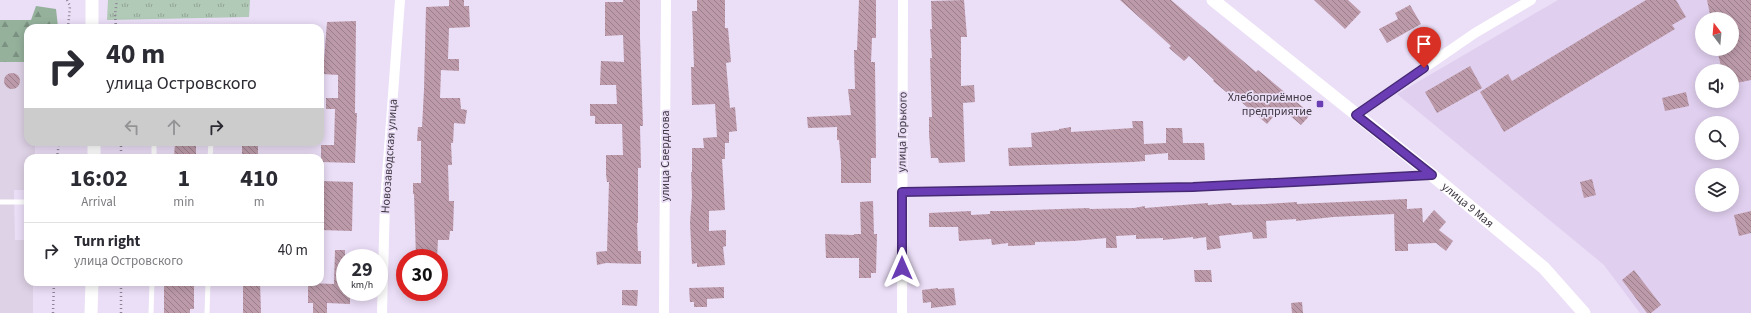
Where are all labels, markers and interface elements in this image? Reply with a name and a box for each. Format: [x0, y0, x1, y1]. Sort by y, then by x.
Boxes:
north arrow [1695, 12, 1739, 56]
map controls [1695, 12, 1739, 212]
pin [1407, 27, 1441, 68]
icon: arrive [1413, 33, 1435, 55]
text: 40 m [106, 34, 165, 74]
icon: right [40, 40, 92, 92]
button: sound [1695, 64, 1739, 108]
text: улица Островского [106, 71, 257, 96]
place label: Хлебоприёмное предприятие [1228, 89, 1312, 120]
street label: улица Горького [893, 91, 912, 173]
street label: Новозаводская улица [377, 98, 402, 214]
marker: Хлебоприёмное предприятие [1315, 99, 1325, 109]
street label: улица Свердлова [657, 110, 674, 202]
icon: left [121, 116, 143, 138]
icon: ahead [163, 116, 185, 138]
icon: right [205, 116, 227, 138]
button: search [1695, 116, 1739, 160]
text: 16:02 [70, 161, 128, 196]
text: 1 [178, 161, 190, 196]
text: 410 [240, 161, 278, 196]
button: layers [1695, 168, 1739, 212]
street label: улица 9 Мая [1438, 178, 1497, 232]
text: Arrival [81, 193, 116, 211]
text: min [173, 193, 194, 211]
text: m [254, 193, 265, 211]
text: Turn right [74, 231, 140, 252]
icon: right [40, 240, 62, 262]
text: 40 m [278, 240, 308, 261]
position arrow [881, 247, 923, 289]
speed limit sign: 30 [396, 249, 448, 301]
text: улица Островского [74, 252, 183, 270]
text: 29 [351, 256, 373, 284]
text: km/h [351, 278, 373, 292]

